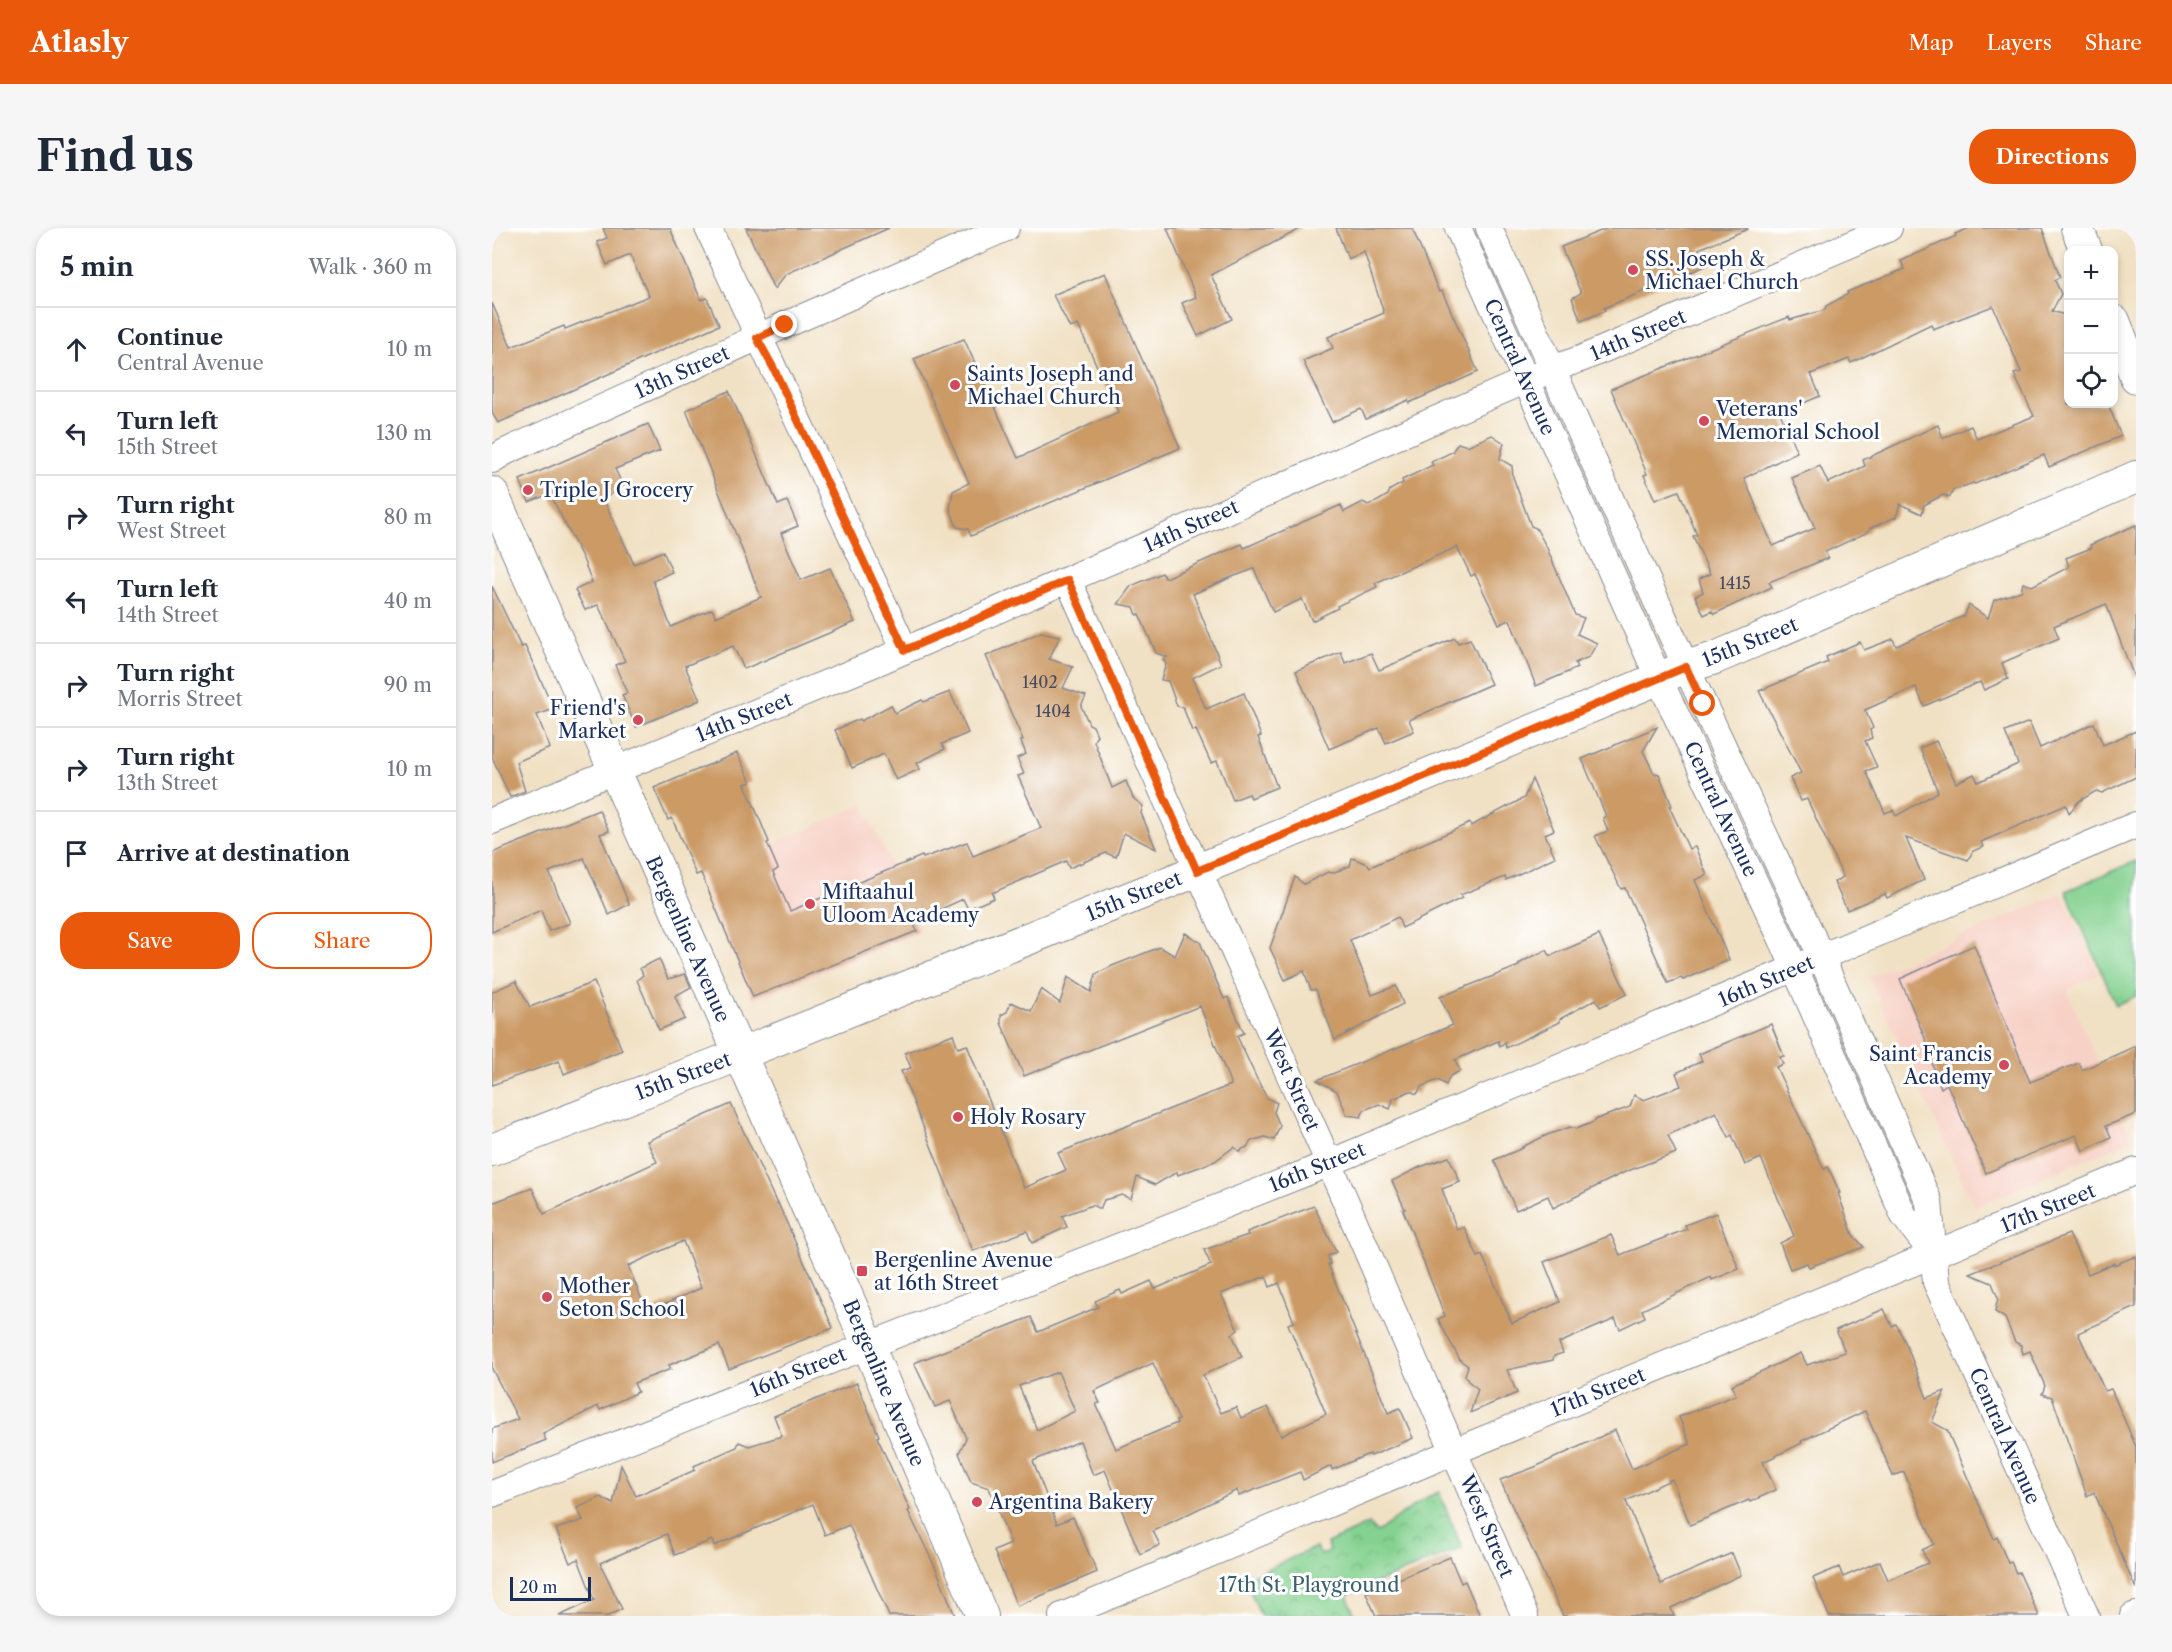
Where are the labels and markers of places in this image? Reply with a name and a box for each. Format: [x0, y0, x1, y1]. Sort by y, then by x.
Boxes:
place label: SS. Joseph & Michael Church [1645, 247, 1799, 294]
marker: SS. Joseph & Michael Church [1626, 263, 1640, 277]
place label: Saints Joseph and Michael Church [967, 362, 1134, 409]
marker: Saints Joseph and Michael Church [948, 378, 962, 392]
place label: Veterans' Memorial School [1715, 397, 1880, 444]
marker: Veterans' Memorial School [1697, 414, 1711, 428]
place label: Triple J Grocery [540, 478, 694, 502]
marker: Triple J Grocery [521, 483, 535, 497]
place label: Friend's Market [550, 696, 626, 743]
marker: Friend's Market [631, 713, 645, 727]
place label: Miftaahul Uloom Academy [822, 880, 980, 927]
marker: Miftaahul Uloom Academy [803, 897, 817, 911]
place label: Saint Francis Academy [1869, 1042, 1993, 1089]
marker: Saint Francis Academy [1997, 1058, 2011, 1072]
place label: Holy Rosary [970, 1105, 1087, 1129]
marker: Holy Rosary [951, 1110, 965, 1124]
place label: Bergenline Avenue at 16th Street [874, 1248, 1053, 1295]
marker: Bergenline Avenue at 16th Street [855, 1264, 869, 1278]
place label: Mother Seton School [559, 1274, 685, 1321]
marker: Mother Seton School [540, 1290, 554, 1304]
place label: Argentina Bakery [988, 1490, 1155, 1514]
marker: Argentina Bakery [970, 1495, 984, 1509]

